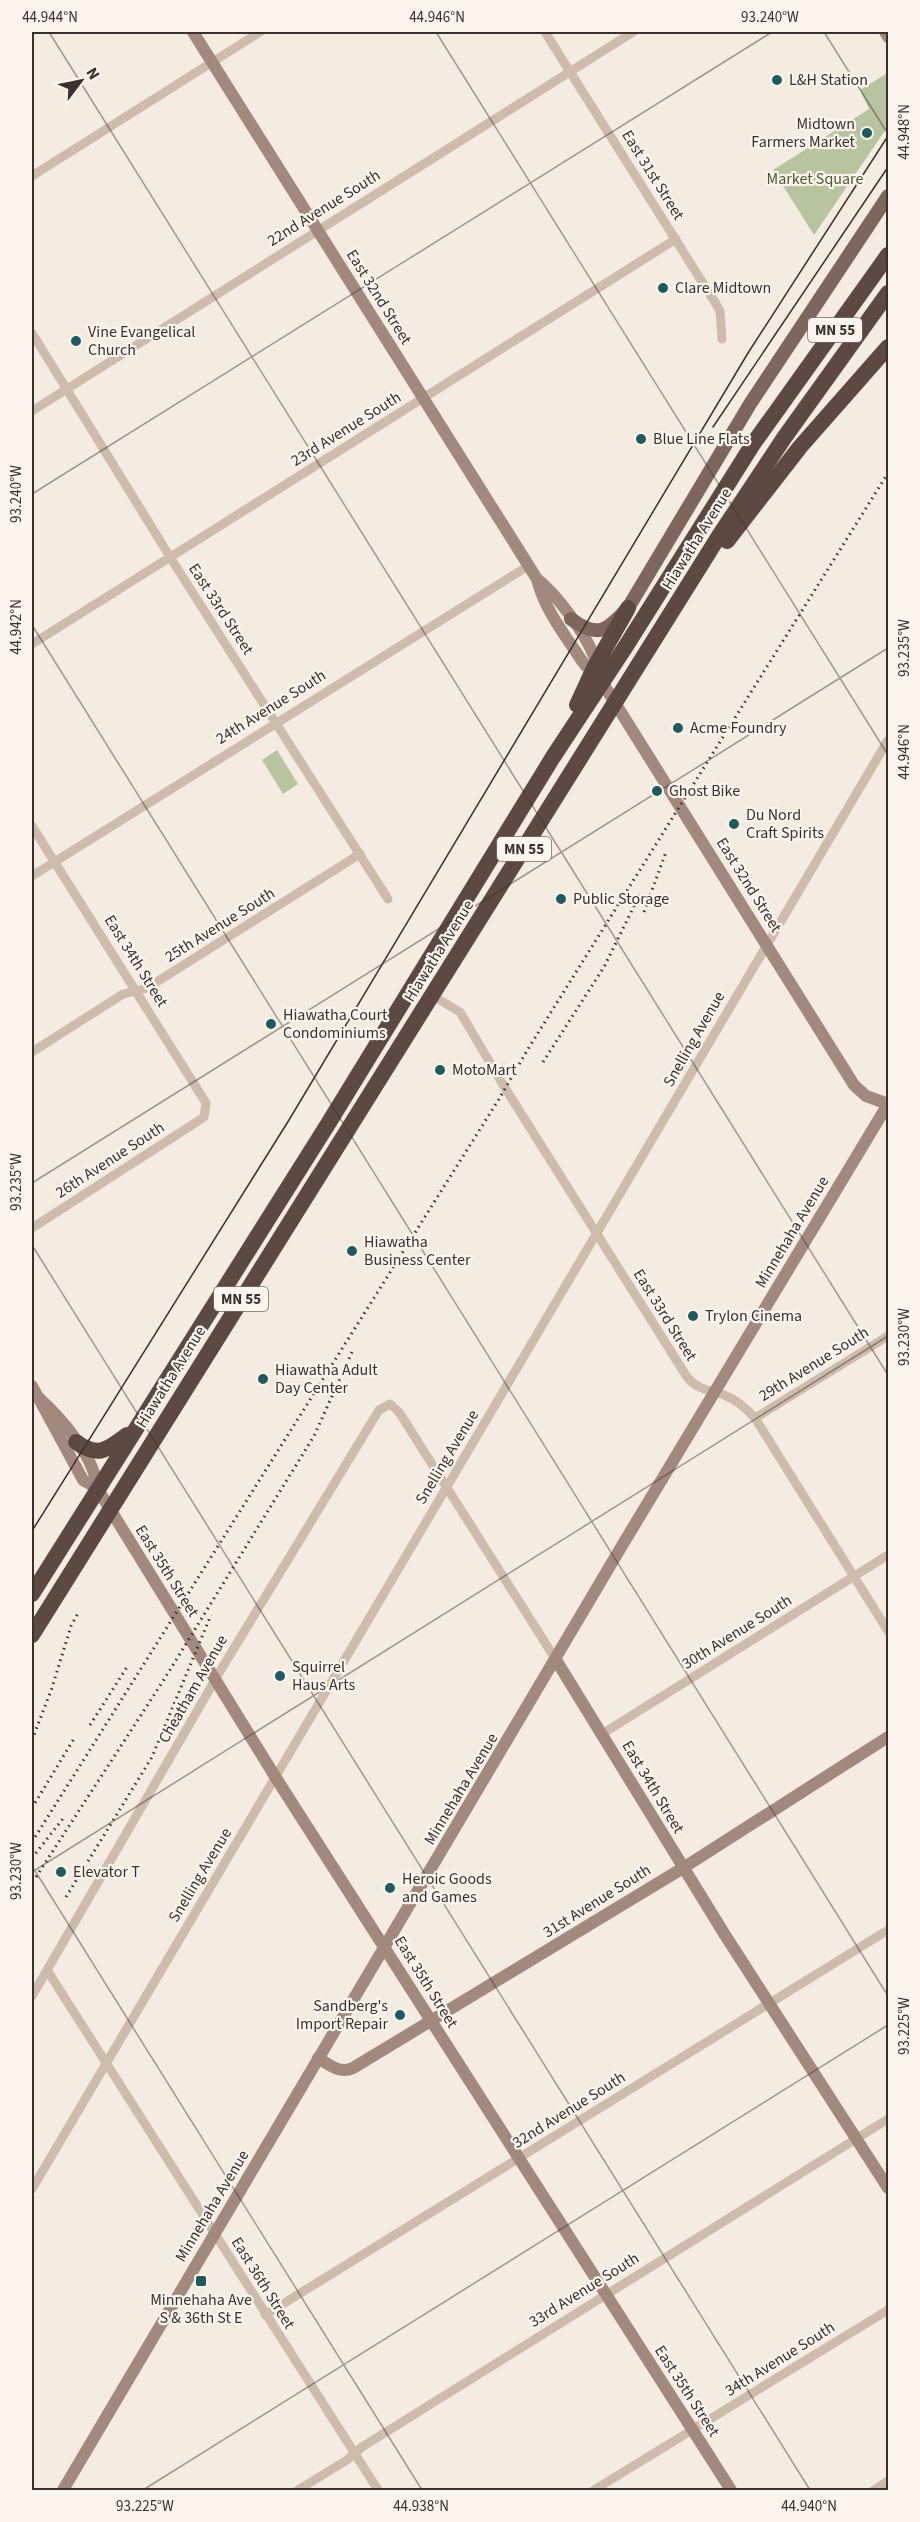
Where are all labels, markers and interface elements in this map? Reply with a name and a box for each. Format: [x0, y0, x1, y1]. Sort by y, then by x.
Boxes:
text: 44.944°N [22, 7, 78, 28]
text: 44.946°N [409, 7, 465, 28]
text: 93.240°W [741, 7, 799, 28]
north arrow [51, 51, 111, 111]
text: N [81, 63, 105, 84]
place label: L&H Station [789, 69, 868, 91]
marker: L&H Station [770, 73, 784, 87]
text: 44.948°N [894, 104, 915, 160]
place label: Midtown Farmers Market [751, 113, 856, 153]
street label: East 31st Street [617, 126, 690, 225]
marker: Midtown Farmers Market [860, 126, 874, 140]
street label: 22nd Avenue South [263, 164, 385, 252]
park label: Market Square [767, 168, 863, 190]
street label: East 32nd Street [341, 245, 417, 349]
place label: Clare Midtown [675, 277, 771, 299]
marker: Clare Midtown [656, 281, 670, 295]
road number: MN 55 [808, 318, 862, 342]
place label: Vine Evangelical Church [88, 321, 195, 361]
marker: Vine Evangelical Church [69, 334, 83, 348]
street label: 23rd Avenue South [287, 386, 405, 472]
place label: Blue Line Flats [653, 428, 750, 450]
marker: Blue Line Flats [634, 432, 648, 446]
text: 93.240°W [6, 465, 27, 523]
street label: Hiawatha Avenue [657, 484, 737, 594]
street label: East 33rd Street [183, 559, 259, 659]
text: 44.942°N [6, 599, 27, 655]
text: 93.235°W [894, 619, 915, 677]
street label: 24th Avenue South [212, 664, 330, 750]
place label: Acme Foundry [690, 717, 787, 739]
marker: Acme Foundry [671, 721, 685, 735]
text: 44.946°N [894, 724, 915, 780]
place label: Ghost Bike [669, 780, 740, 802]
marker: Ghost Bike [650, 784, 664, 798]
place label: Du Nord Craft Spirits [746, 804, 824, 844]
marker: Du Nord Craft Spirits [727, 817, 741, 831]
street label: East 32nd Street [711, 833, 787, 937]
road number: MN 55 [497, 837, 551, 861]
street label: 25th Avenue South [161, 882, 279, 968]
place label: Public Storage [573, 888, 669, 910]
marker: Public Storage [554, 892, 568, 906]
street label: Hiawatha Avenue [399, 896, 479, 1006]
street label: East 34th Street [99, 911, 173, 1012]
street label: Snelling Avenue [658, 987, 730, 1091]
place label: Hiawatha Court Condominiums [283, 1004, 388, 1044]
marker: Hiawatha Court Condominiums [264, 1017, 278, 1031]
place label: MotoMart [452, 1059, 517, 1081]
marker: MotoMart [433, 1063, 447, 1077]
street label: 26th Avenue South [51, 1117, 169, 1203]
text: 93.235°W [6, 1153, 27, 1211]
street label: Minnehaha Avenue [750, 1172, 834, 1292]
place label: Hiawatha Business Center [364, 1231, 471, 1271]
marker: Hiawatha Business Center [345, 1244, 359, 1258]
street label: East 33rd Street [628, 1265, 702, 1366]
road number: MN 55 [214, 1287, 268, 1311]
place label: Trylon Cinema [705, 1305, 802, 1327]
text: 93.230°W [894, 1308, 915, 1366]
marker: Trylon Cinema [686, 1309, 700, 1323]
street label: 29th Avenue South [755, 1321, 873, 1407]
street label: Hiawatha Avenue [131, 1322, 211, 1432]
place label: Hiawatha Adult Day Center [275, 1359, 378, 1399]
marker: Hiawatha Adult Day Center [256, 1372, 270, 1386]
street label: Snelling Avenue [410, 1406, 484, 1508]
street label: East 35th Street [130, 1521, 204, 1622]
street label: 30th Avenue South [678, 1589, 796, 1675]
street label: Cheatham Avenue [153, 1631, 233, 1747]
place label: Squirrel Haus Arts [292, 1656, 356, 1696]
marker: Squirrel Haus Arts [273, 1669, 287, 1683]
street label: Minnehaha Avenue [419, 1729, 503, 1849]
street label: East 34th Street [617, 1736, 690, 1838]
street label: Snelling Avenue [163, 1824, 237, 1926]
text: 93.230°W [6, 1842, 27, 1900]
street label: 31st Avenue South [539, 1859, 655, 1943]
place label: Elevator T [73, 1861, 140, 1883]
marker: Elevator T [54, 1865, 68, 1879]
place label: Heroic Goods and Games [402, 1868, 492, 1908]
marker: Heroic Goods and Games [383, 1881, 397, 1895]
street label: East 35th Street [389, 1932, 463, 2033]
place label: Sandberg's Import Repair [296, 1995, 388, 2035]
text: 93.225°W [894, 1997, 915, 2055]
marker: Sandberg's Import Repair [393, 2008, 407, 2022]
street label: 32nd Avenue South [508, 2066, 630, 2154]
street label: Minnehaha Avenue [170, 2146, 254, 2266]
street label: East 36th Street [226, 2233, 300, 2334]
street label: 33rd Avenue South [525, 2247, 643, 2333]
marker: Minnehaha Ave S & 36th St E [194, 2274, 208, 2288]
place label: Minnehaha Ave S & 36th St E [150, 2289, 252, 2329]
street label: 34th Avenue South [721, 2316, 839, 2402]
street label: East 35th Street [649, 2341, 725, 2441]
text: 93.225°W [116, 2496, 174, 2517]
text: 44.938°N [393, 2496, 449, 2517]
text: 44.940°N [781, 2496, 837, 2517]

